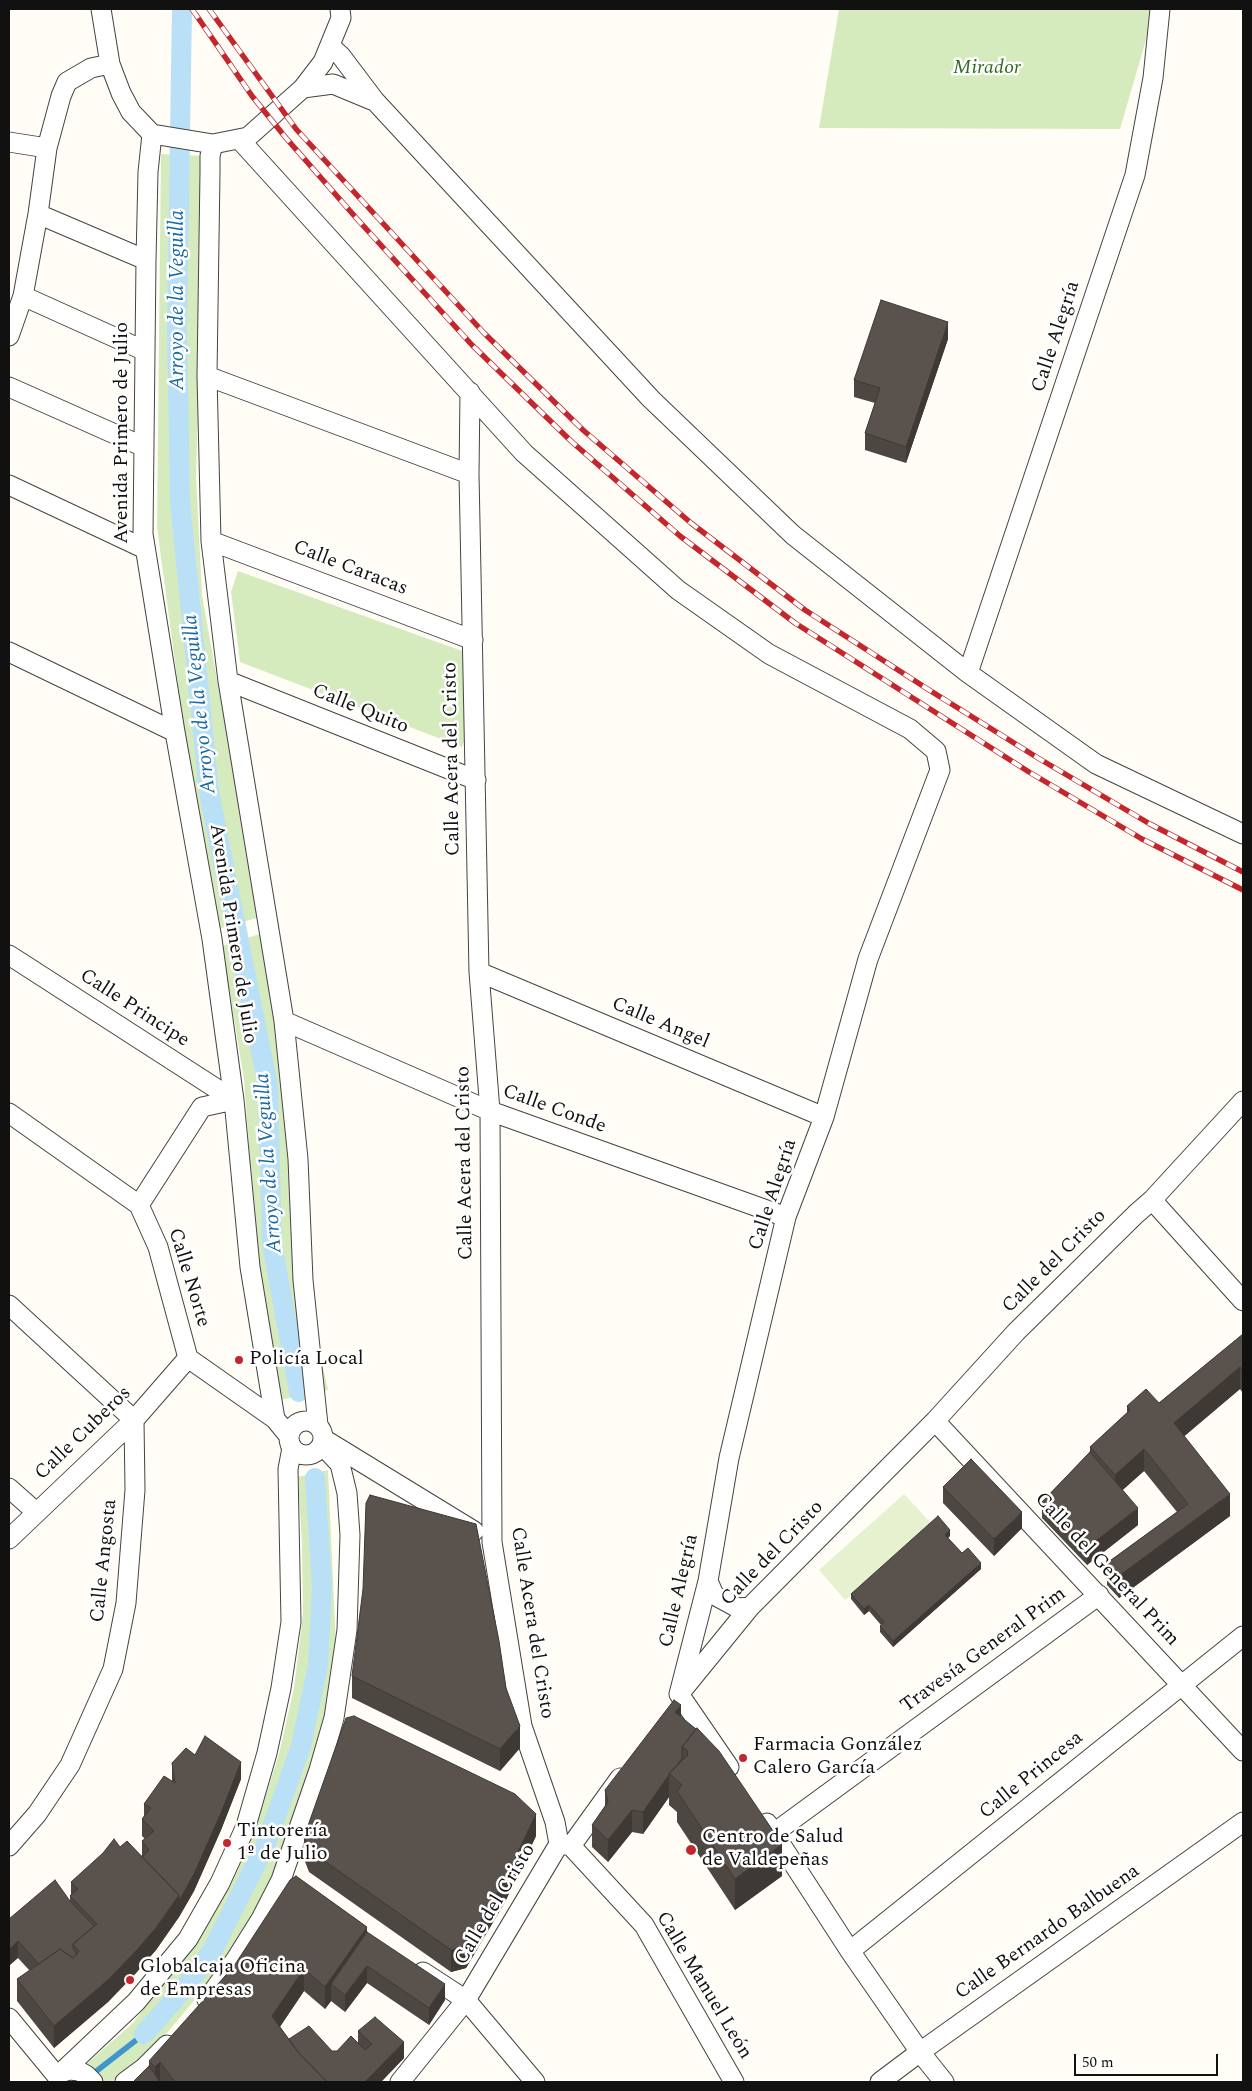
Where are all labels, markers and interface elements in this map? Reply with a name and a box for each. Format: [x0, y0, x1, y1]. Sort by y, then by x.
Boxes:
park label: Mirador [953, 57, 1021, 81]
water label: Arroyo de la Veguilla [166, 210, 192, 390]
street label: Calle Alegría [1028, 278, 1086, 396]
street label: Avenida Primero de Julio [111, 322, 135, 544]
street label: Calle Caracas [289, 536, 411, 602]
water label: Arroyo de la Veguilla [179, 613, 223, 795]
street label: Calle Acera del Cristo [439, 662, 467, 856]
street label: Calle Quito [308, 680, 412, 740]
street label: Avenida Primero de Julio [203, 822, 261, 1046]
street label: Calle Principe [75, 965, 193, 1053]
street label: Calle Angel [608, 993, 712, 1055]
street label: Calle Acera del Cristo [452, 1066, 480, 1260]
water label: Arroyo de la Veguilla [251, 1072, 289, 1254]
street label: Calle Conde [499, 1080, 609, 1140]
street label: Calle Alegría [745, 1136, 803, 1254]
street label: Calle del Cristo [998, 1205, 1112, 1319]
street label: Calle Norte [162, 1226, 214, 1330]
place label: Policía Local [249, 1348, 364, 1372]
marker: Policía Local [233, 1354, 245, 1366]
street label: Calle Cuberos [31, 1382, 137, 1486]
street label: Calle del General Prim [1029, 1488, 1183, 1652]
street label: Calle del Cristo [717, 1496, 829, 1612]
street label: Calle Angosta [87, 1498, 123, 1624]
street label: Calle Acera del Cristo [504, 1525, 558, 1721]
street label: Calle Alegría [655, 1532, 705, 1650]
street label: Travesía General Prim [897, 1583, 1071, 1719]
street label: Calle Princesa [975, 1727, 1089, 1825]
place label: Farmacia González Calero García [753, 1734, 922, 1781]
marker: Farmacia González Calero García [737, 1752, 749, 1764]
place label: Tintorería 1º de Julio [237, 1820, 328, 1867]
place label: Centro de Salud de Valdepeñas [702, 1826, 844, 1873]
marker: Tintorería 1º de Julio [221, 1837, 233, 1849]
street label: Calle del Cristo [450, 1840, 542, 1970]
marker: Centro de Salud de Valdepeñas [684, 1843, 698, 1857]
street label: Calle Bernardo Balbuena [951, 1860, 1145, 2006]
street label: Calle Manuel León [650, 1908, 756, 2064]
place label: Globalcaja Oficina de Empresas [140, 1956, 306, 2003]
marker: Globalcaja Oficina de Empresas [124, 1974, 136, 1986]
scale bar [1077, 2044, 1221, 2076]
text: 50 m [1082, 2051, 1114, 2074]

